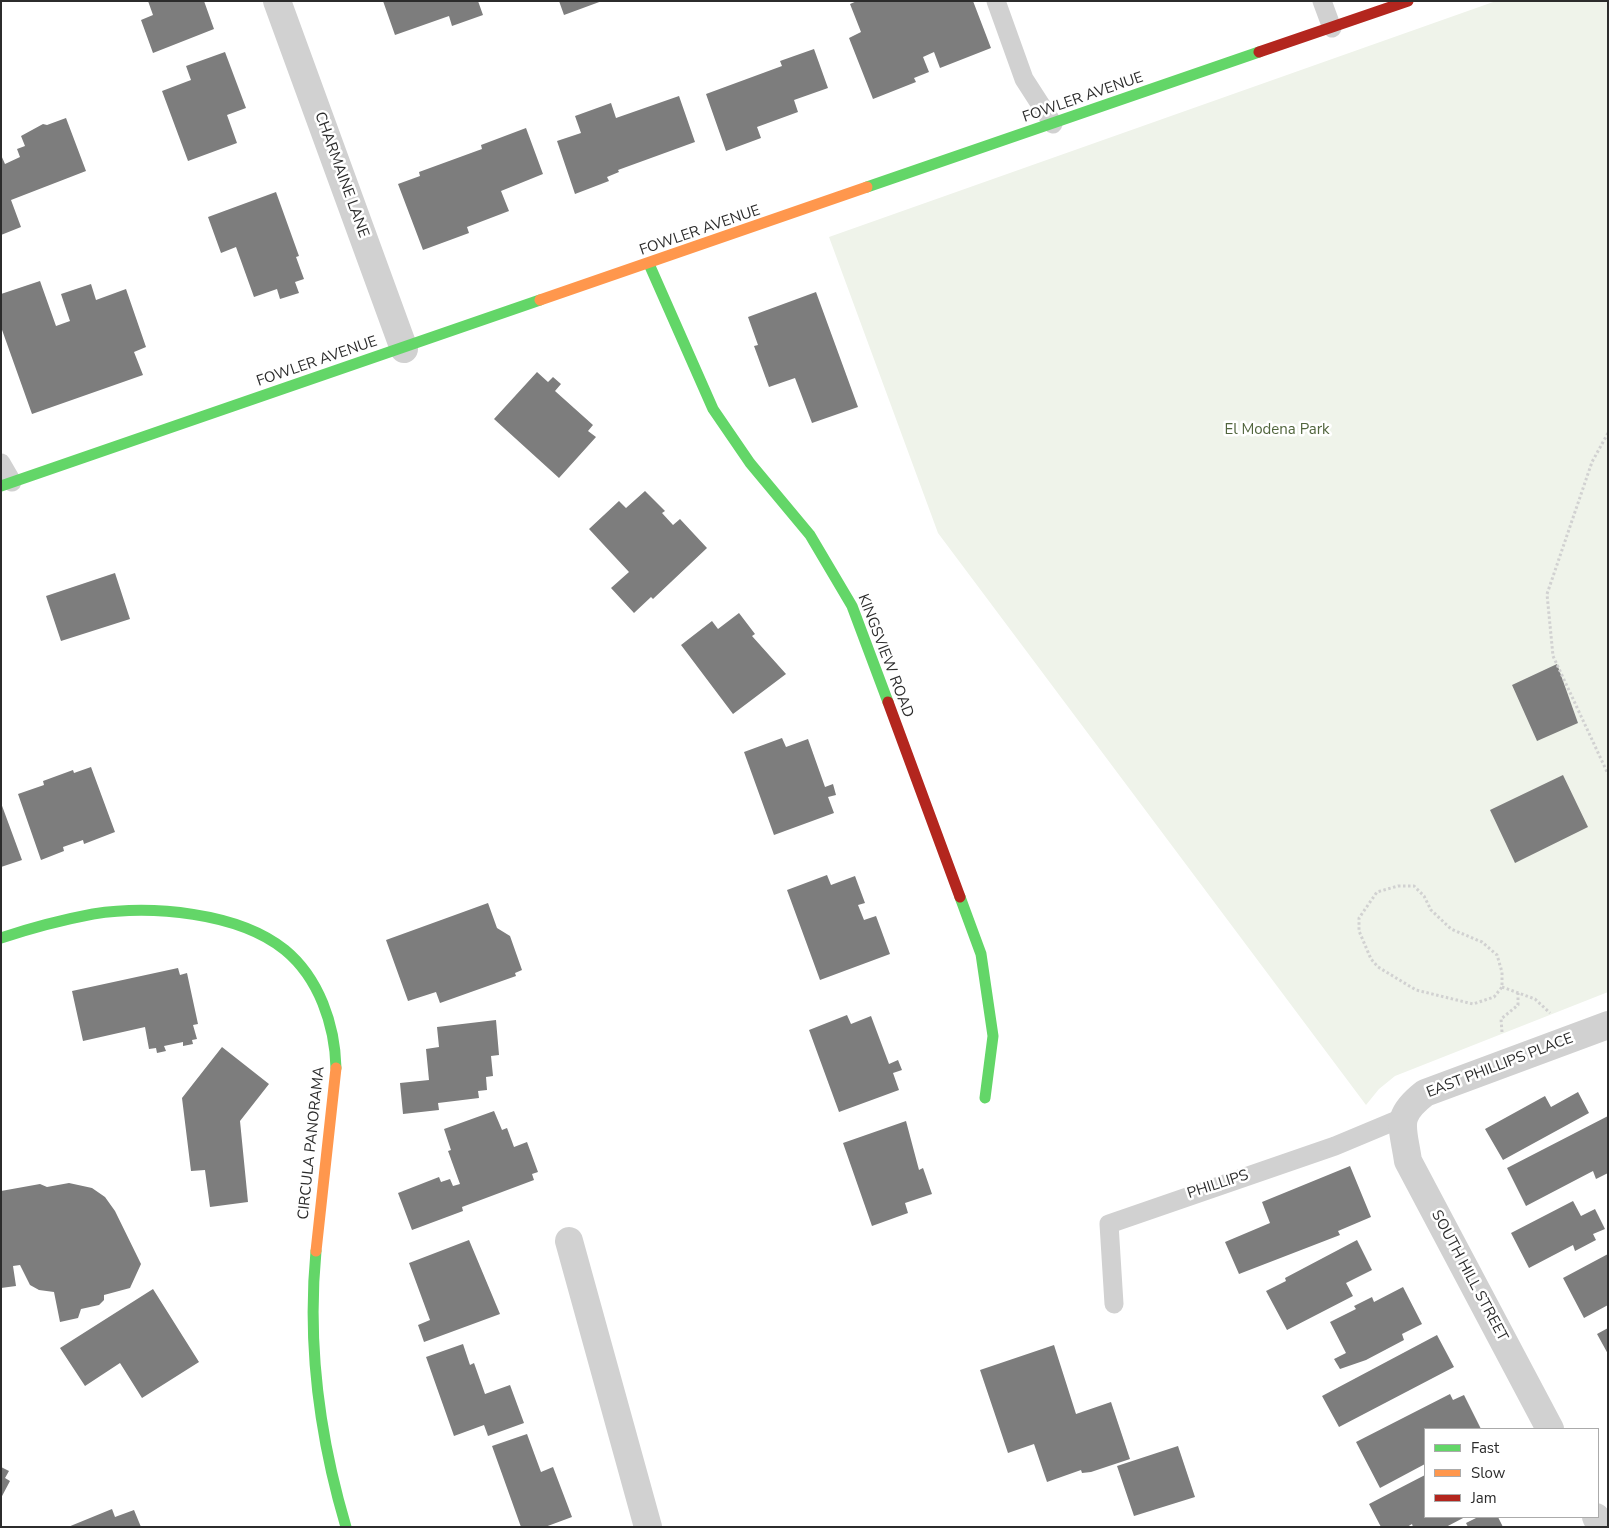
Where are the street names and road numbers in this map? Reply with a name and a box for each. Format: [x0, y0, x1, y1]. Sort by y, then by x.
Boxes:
street label: FOWLER AVENUE [1020, 69, 1146, 127]
street label: CHARMAINE LANE [310, 110, 372, 240]
street label: FOWLER AVENUE [637, 202, 763, 260]
street label: FOWLER AVENUE [254, 333, 380, 391]
street label: KINGSVIEW ROAD [853, 592, 917, 720]
street label: EAST PHILLIPS PLACE [1424, 1030, 1576, 1102]
street label: CIRCULA PANORAMA [295, 1065, 329, 1221]
street label: PHILLIPS [1185, 1167, 1251, 1203]
street label: SOUTH HILL STREET [1427, 1207, 1511, 1345]

